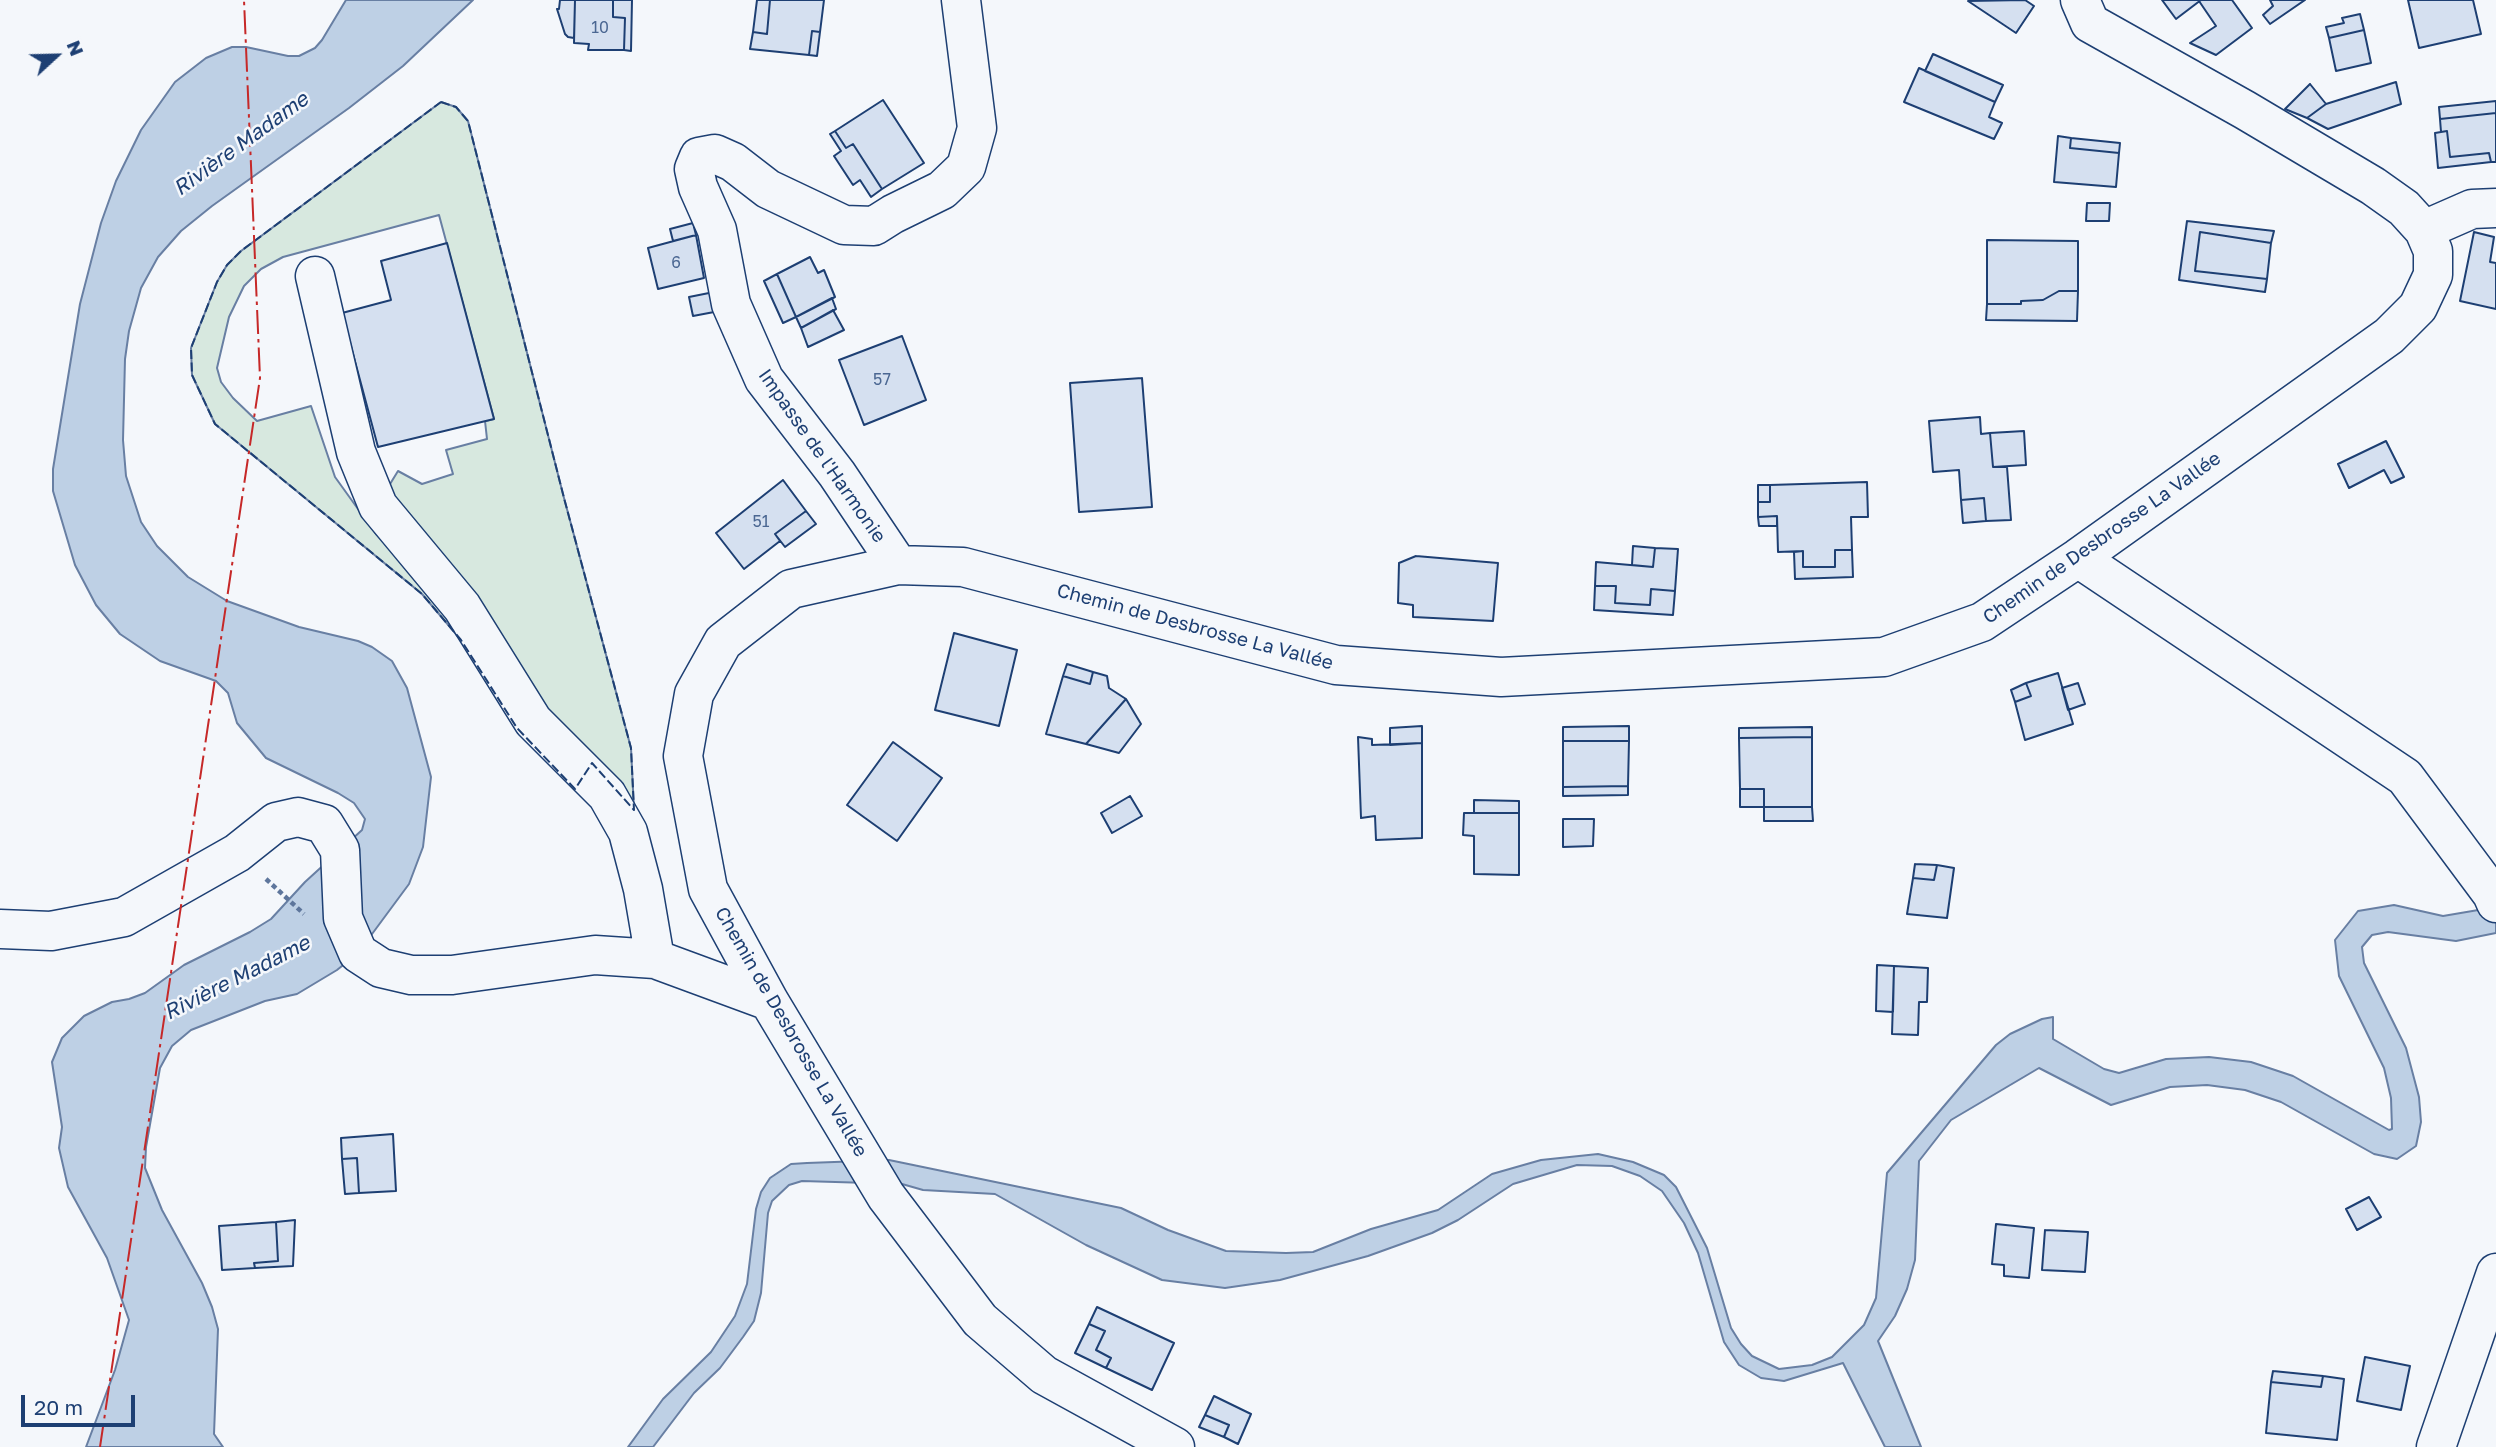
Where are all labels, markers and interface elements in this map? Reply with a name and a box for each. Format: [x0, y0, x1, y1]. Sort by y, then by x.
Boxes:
house number: 10 [591, 18, 609, 38]
north arrow [21, 21, 91, 91]
text: N [63, 37, 89, 59]
water label: Rivière Madame [169, 87, 313, 201]
house number: 6 [671, 253, 681, 273]
street label: Impasse de l'Harmonie [753, 365, 891, 547]
house number: 57 [873, 370, 891, 390]
street label: Chemin de Desbrosse La Vallée [1979, 447, 2225, 629]
house number: 51 [752, 512, 770, 532]
street label: Chemin de Desbrosse La Vallée [1054, 579, 1336, 675]
street label: Chemin de Desbrosse La Vallée [710, 903, 872, 1161]
water label: Rivière Madame [160, 930, 314, 1026]
scale bar [24, 1380, 138, 1424]
text: 20 m [34, 1394, 83, 1420]

